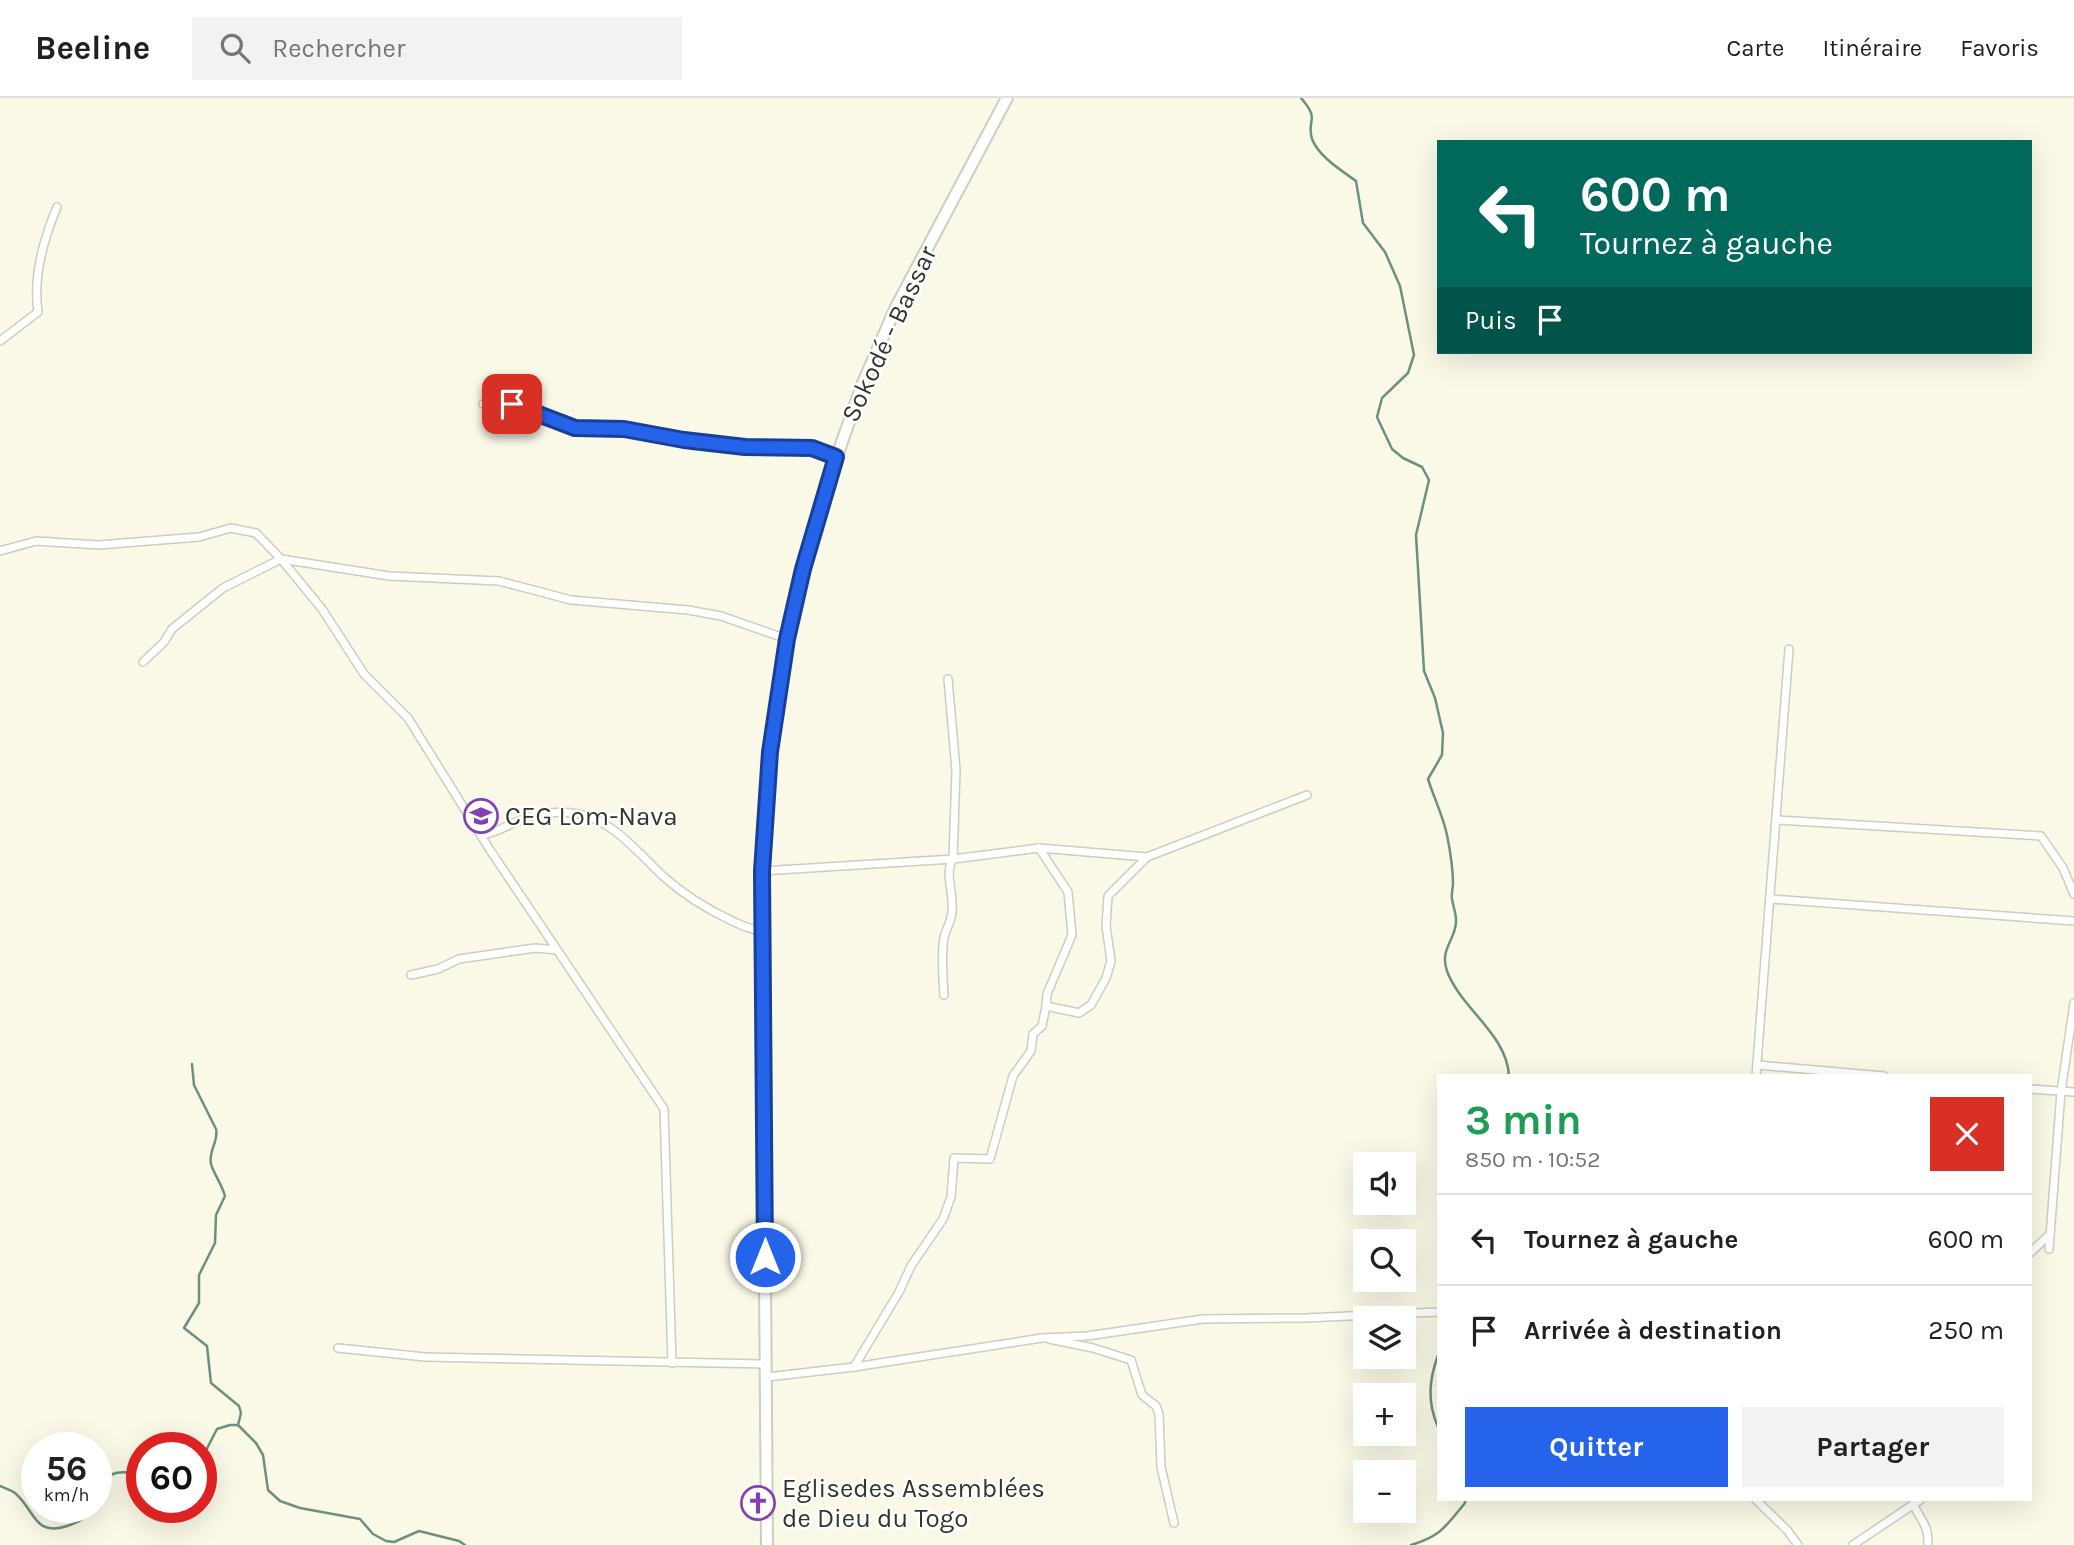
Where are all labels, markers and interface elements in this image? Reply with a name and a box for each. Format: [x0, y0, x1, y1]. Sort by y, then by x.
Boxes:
search box [192, 17, 682, 80]
text: Beeline [35, 29, 150, 67]
icon: search [216, 29, 254, 67]
text: Rechercher [272, 33, 405, 64]
text: Carte [1726, 34, 1784, 62]
text: Itinéraire [1822, 34, 1922, 62]
text: Favoris [1960, 34, 2039, 62]
text: 600 m [1580, 166, 1731, 223]
icon: left [1465, 168, 1556, 259]
text: Tournez à gauche [1580, 225, 1833, 262]
street label: Sokodé - Bassar [835, 241, 944, 427]
icon: arrive [1531, 301, 1569, 339]
text: Puis [1465, 305, 1517, 336]
pin [482, 374, 542, 434]
icon: arrive [493, 385, 531, 423]
school or university icon: CEG Lom-Nava [462, 797, 500, 835]
place label: CEG Lom-Nava [505, 801, 678, 832]
text: 3 min [1465, 1095, 1582, 1145]
button: close [1930, 1097, 2004, 1171]
text: 850 m · 10:52 [1465, 1146, 1601, 1173]
map controls [1353, 1152, 1416, 1523]
button: sound [1353, 1152, 1416, 1215]
position arrow [728, 1220, 802, 1294]
icon: left [1465, 1221, 1503, 1259]
text: Tournez à gauche [1524, 1224, 1738, 1255]
text: 600 m [1928, 1224, 2004, 1255]
button: search [1353, 1229, 1416, 1292]
button: layers [1353, 1306, 1416, 1369]
icon: arrive [1465, 1312, 1503, 1350]
text: Arrivée à destination [1524, 1315, 1782, 1346]
text: 250 m [1928, 1315, 2004, 1346]
button: + [1353, 1383, 1416, 1446]
button: Quitter [1465, 1407, 1728, 1487]
button: Partager [1742, 1407, 2004, 1487]
speed limit sign: 60 [126, 1432, 217, 1523]
text: 56 [46, 1448, 87, 1489]
button: − [1353, 1460, 1416, 1523]
place label: Eglisedes Assemblées de Dieu du Togo [782, 1473, 1045, 1534]
text: km/h [44, 1484, 89, 1506]
church icon: Eglisedes Assemblées de Dieu du Togo [739, 1484, 777, 1522]

